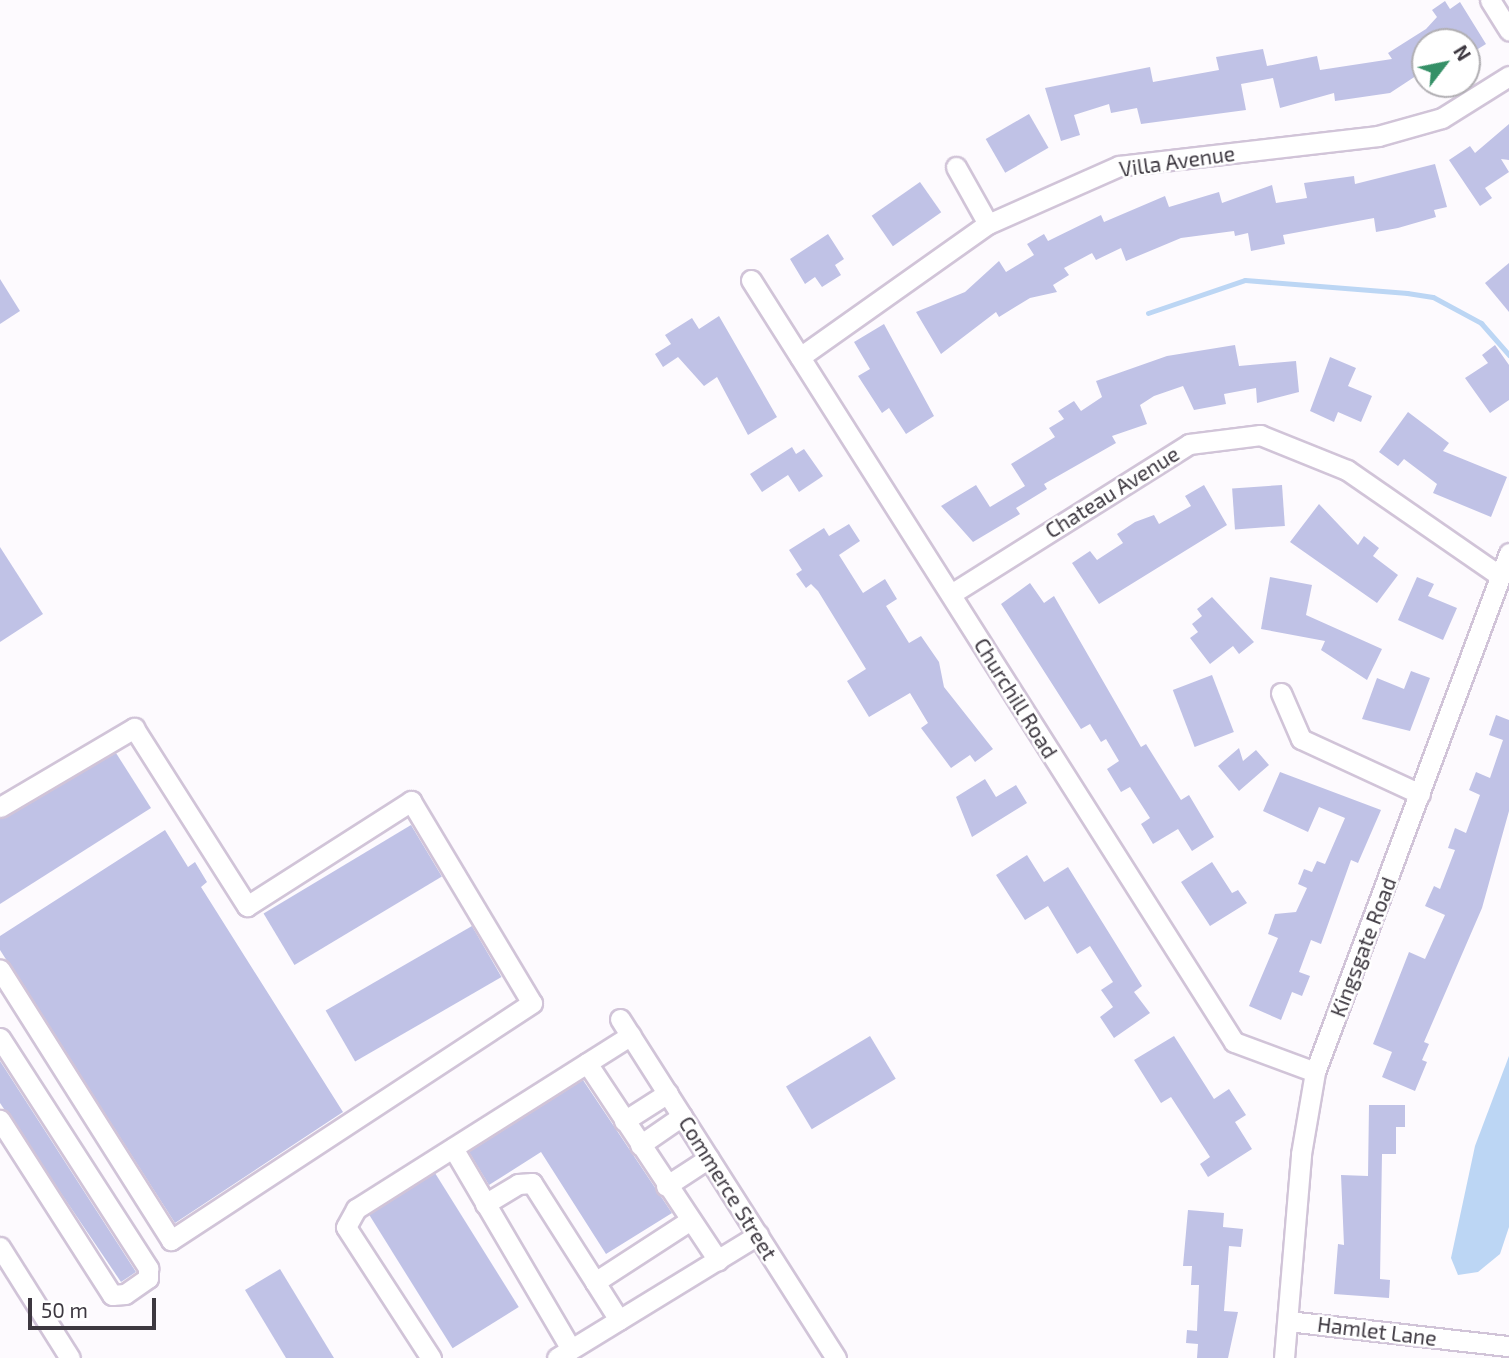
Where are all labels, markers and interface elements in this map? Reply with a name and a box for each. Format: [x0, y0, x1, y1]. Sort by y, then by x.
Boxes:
north arrow [1411, 28, 1481, 98]
text: N [1449, 41, 1476, 65]
street label: Villa Avenue [1117, 140, 1237, 182]
street label: Chateau Avenue [1040, 441, 1184, 543]
street label: Churchill Road [969, 633, 1063, 763]
street label: Kingsgate Road [1325, 874, 1401, 1020]
street label: Commerce Street [674, 1112, 782, 1264]
scale bar [32, 1284, 159, 1328]
text: 50 m [41, 1297, 88, 1322]
street label: Hamlet Lane [1316, 1311, 1438, 1351]

